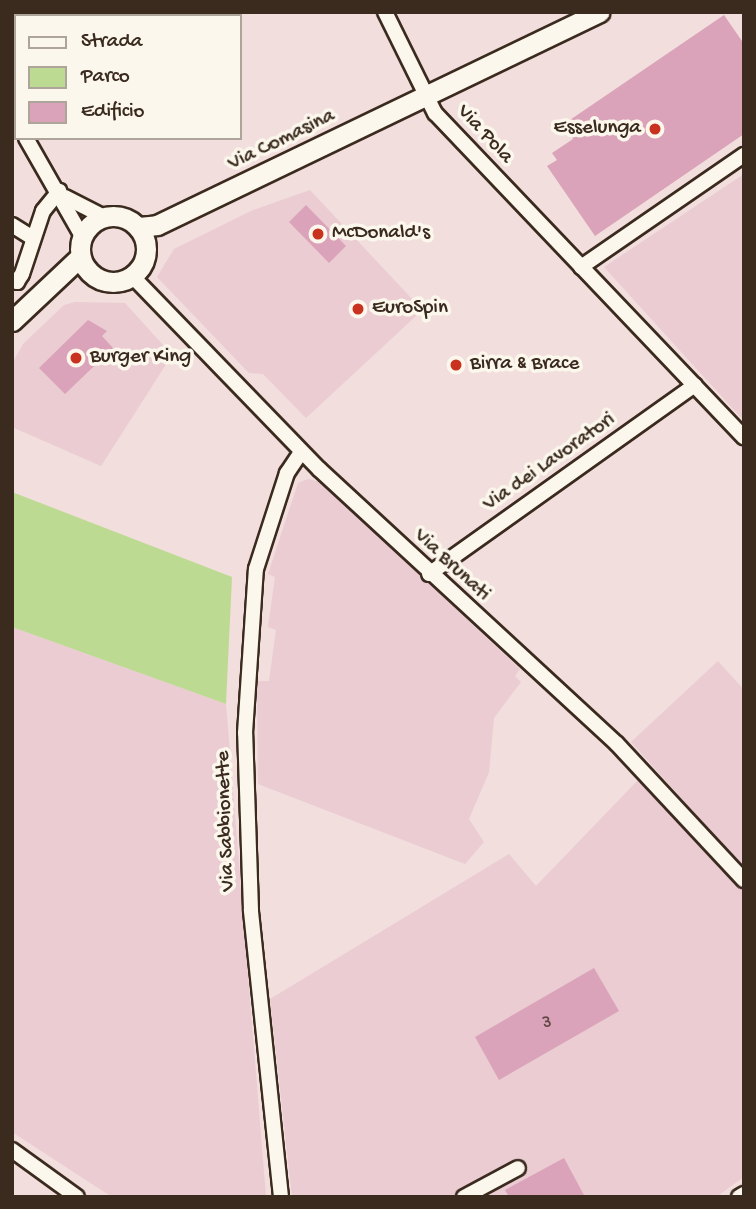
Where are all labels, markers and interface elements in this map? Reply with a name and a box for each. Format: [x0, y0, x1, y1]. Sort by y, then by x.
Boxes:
legend [14, 14, 242, 140]
text: Strada [81, 30, 142, 55]
text: Parco [81, 65, 130, 90]
text: Edificio [81, 100, 145, 125]
street label: Via Pola [450, 100, 518, 170]
street label: Via Comasina [225, 104, 339, 178]
place label: Esselunga [554, 116, 641, 142]
marker: Esselunga [647, 121, 663, 137]
place label: McDonald's [332, 221, 430, 247]
marker: McDonald's [310, 226, 326, 242]
place label: EuroSpin [372, 296, 448, 322]
marker: EuroSpin [350, 301, 366, 317]
place label: Burger King [90, 345, 191, 371]
marker: Burger King [68, 350, 84, 366]
place label: Birra & Brace [470, 352, 579, 378]
marker: Birra & Brace [448, 357, 464, 373]
street label: Via dei Lavoratori [479, 408, 621, 518]
street label: Via Brunati [407, 524, 495, 608]
street label: Via Sabbionette [212, 750, 242, 892]
house number: 3 [542, 1013, 552, 1035]

